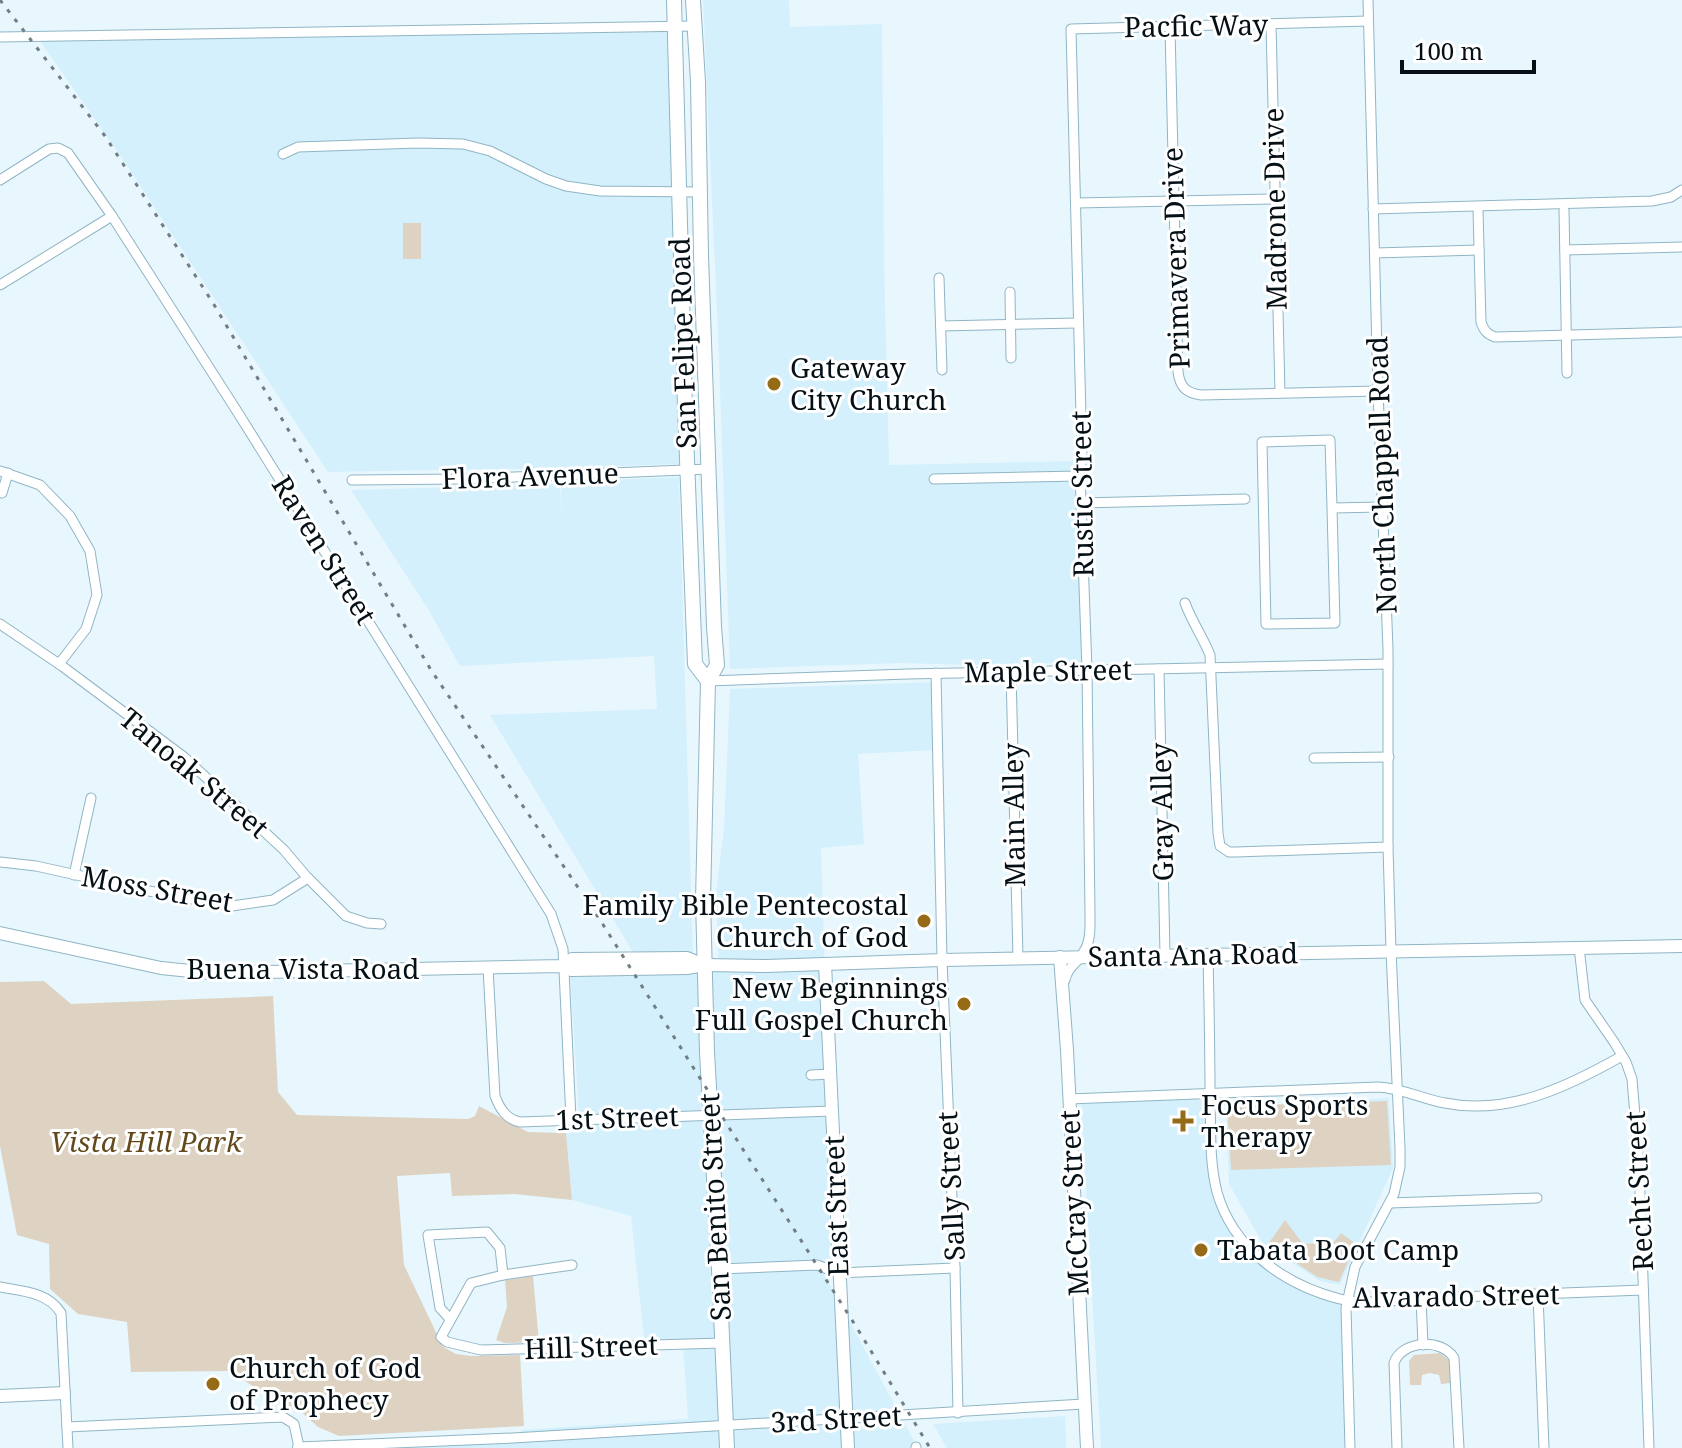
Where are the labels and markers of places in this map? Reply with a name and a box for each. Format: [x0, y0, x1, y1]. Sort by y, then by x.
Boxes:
place label: Gateway City Church [790, 348, 947, 418]
marker: Gateway City Church [765, 375, 783, 393]
place label: Family Bible Pentecostal Church of God [583, 885, 908, 955]
marker: Family Bible Pentecostal Church of God [915, 912, 933, 930]
place label: New Beginnings Full Gospel Church [695, 968, 948, 1038]
marker: New Beginnings Full Gospel Church [955, 995, 973, 1013]
place label: Focus Sports Therapy [1201, 1085, 1368, 1155]
marker: Focus Sports Therapy [1172, 1110, 1194, 1132]
place label: Tabata Boot Camp [1217, 1230, 1459, 1268]
marker: Tabata Boot Camp [1192, 1241, 1210, 1259]
place label: Church of God of Prophecy [229, 1348, 421, 1418]
marker: Church of God of Prophecy [204, 1375, 222, 1393]

